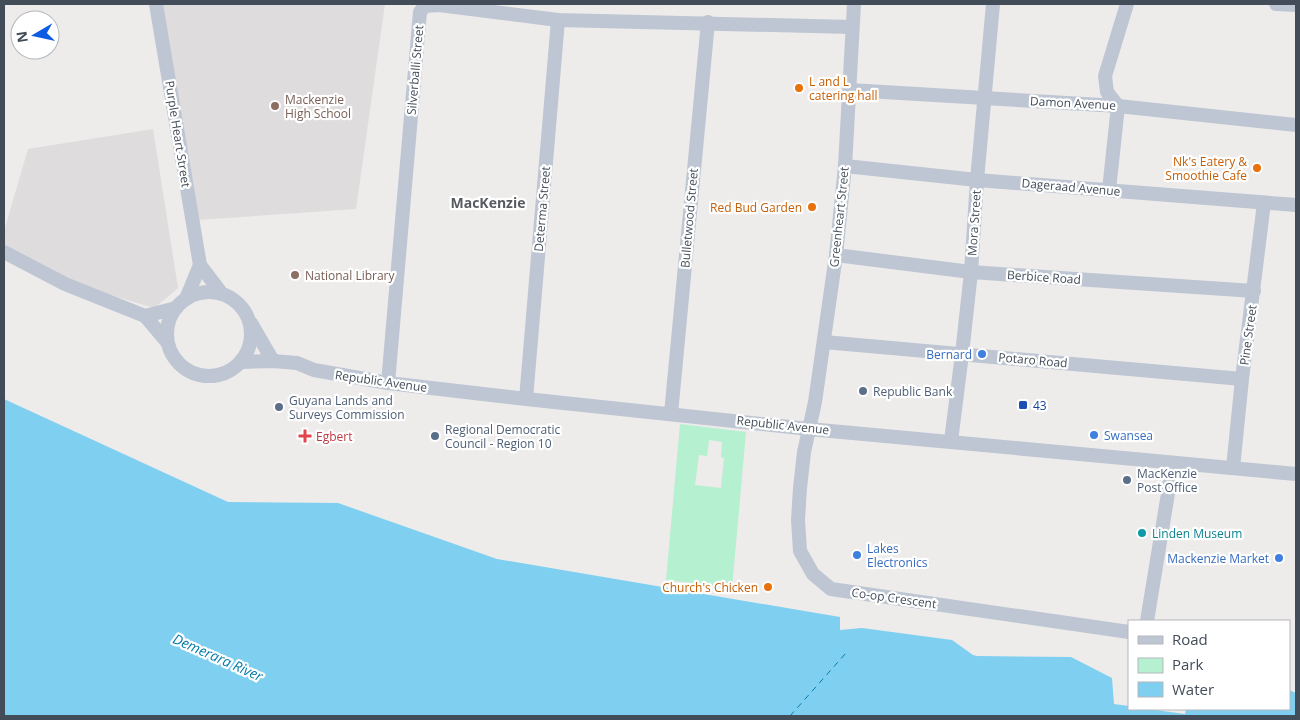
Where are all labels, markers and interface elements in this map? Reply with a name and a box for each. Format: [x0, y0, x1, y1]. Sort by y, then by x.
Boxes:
north arrow [10, 10, 60, 60]
street label: Silverballi Street [403, 24, 427, 116]
text: N [11, 30, 32, 44]
place label: L and L catering hall [809, 73, 877, 104]
street label: Purple Heart Street [161, 79, 195, 189]
marker: L and L catering hall [793, 82, 805, 94]
place label: Mackenzie High School [285, 91, 351, 122]
street label: Damon Avenue [1030, 92, 1117, 114]
marker: Mackenzie High School [269, 100, 281, 112]
place label: Nk's Eatery & Smoothie Cafe [1165, 153, 1247, 184]
marker: Nk's Eatery & Smoothie Cafe [1251, 162, 1263, 174]
street label: Determa Street [530, 166, 554, 252]
street label: Greenheart Street [825, 166, 853, 268]
street label: Bulletwood Street [676, 167, 702, 269]
street label: Dageraad Avenue [1021, 174, 1121, 200]
street label: Mora Street [963, 189, 985, 257]
district label: MacKenzie [451, 193, 526, 212]
place label: Red Bud Garden [710, 199, 802, 216]
marker: Red Bud Garden [806, 201, 818, 213]
street label: Berbice Road [1006, 266, 1082, 288]
place label: National Library [305, 267, 396, 284]
marker: National Library [289, 269, 301, 281]
street label: Pine Street [1235, 304, 1261, 366]
place label: Bernard [926, 346, 972, 363]
marker: Bernard [976, 348, 988, 360]
street label: Potaro Road [998, 349, 1068, 371]
street label: Republic Avenue [334, 366, 428, 396]
place label: Republic Bank [873, 383, 953, 400]
marker: Republic Bank [857, 385, 869, 397]
place label: Guyana Lands and Surveys Commission [289, 392, 405, 423]
place label: 43 [1033, 397, 1047, 414]
marker: 43 [1017, 399, 1029, 411]
marker: Guyana Lands and Surveys Commission [273, 401, 285, 413]
street label: Republic Avenue [736, 412, 830, 438]
place label: Regional Democratic Council - Region 10 [445, 421, 560, 452]
place label: Swansea [1104, 427, 1153, 444]
place label: Egbert [316, 428, 352, 445]
marker: Egbert [298, 429, 312, 443]
marker: Swansea [1088, 429, 1100, 441]
marker: Regional Democratic Council - Region 10 [429, 430, 441, 442]
place label: MacKenzie Post Office [1137, 465, 1198, 496]
marker: MacKenzie Post Office [1121, 474, 1133, 486]
place label: Linden Museum [1152, 525, 1242, 542]
marker: Linden Museum [1136, 527, 1148, 539]
place label: Lakes Electronics [867, 540, 928, 571]
marker: Lakes Electronics [851, 549, 863, 561]
place label: Mackenzie Market [1167, 550, 1269, 567]
marker: Mackenzie Market [1273, 552, 1285, 564]
place label: Church's Chicken [662, 579, 758, 596]
marker: Church's Chicken [762, 581, 774, 593]
street label: Co-op Crescent [851, 584, 937, 612]
legend [1128, 620, 1290, 710]
water label: Demerara River [170, 629, 266, 685]
text: Road [1172, 629, 1208, 649]
text: Park [1172, 654, 1203, 674]
text: Water [1172, 679, 1214, 699]

